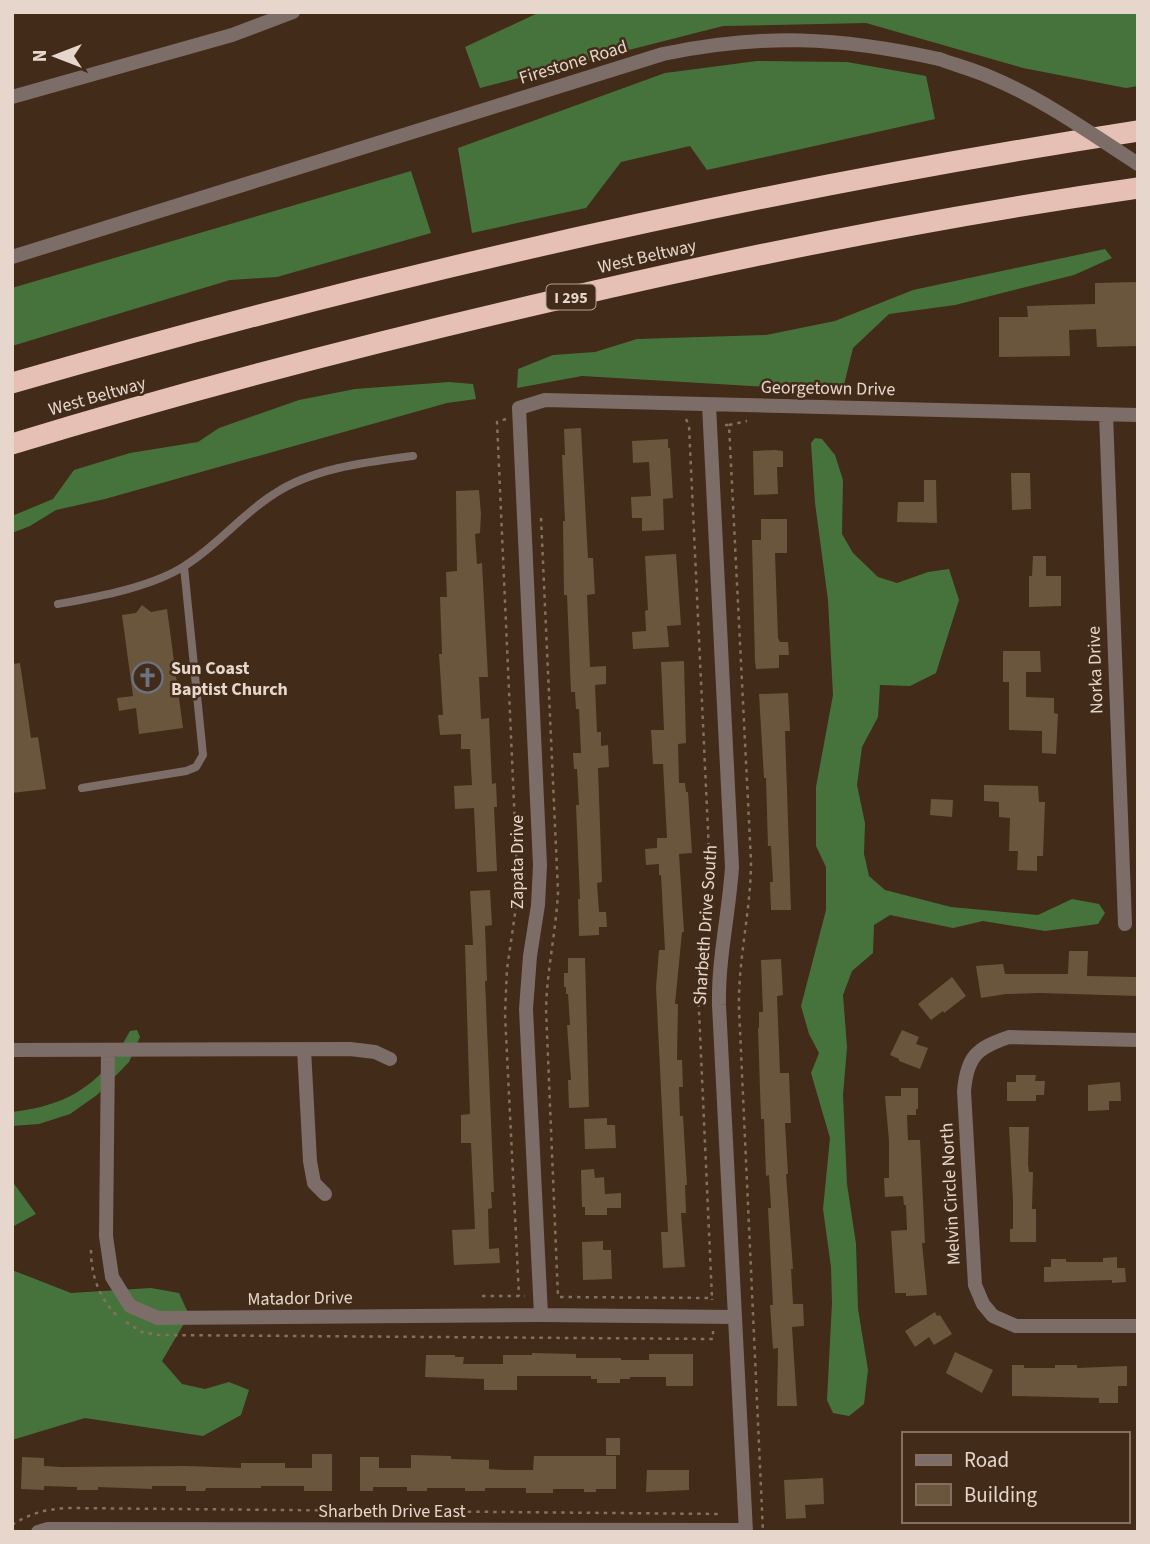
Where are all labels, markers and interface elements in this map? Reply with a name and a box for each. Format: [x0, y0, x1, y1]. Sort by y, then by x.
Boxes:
north arrow [21, 21, 91, 91]
street label: Firestone Road [516, 34, 630, 91]
text: N [27, 50, 54, 62]
street label: West Beltway [595, 233, 699, 280]
road number: I 295 [546, 284, 596, 310]
street label: West Beltway [45, 370, 149, 422]
street label: Georgetown Drive [761, 375, 895, 402]
street label: Norka Drive [1081, 625, 1110, 714]
place label: Sun Coast Baptist Church [171, 656, 288, 702]
church icon: Sun Coast Baptist Church [131, 661, 165, 695]
street label: Zapata Drive [505, 815, 530, 909]
street label: Sharbeth Drive South [687, 844, 724, 1006]
street label: Melvin Circle North [934, 1122, 967, 1266]
street label: Matador Drive [247, 1285, 353, 1312]
legend [902, 1432, 1129, 1523]
text: Road [964, 1445, 1009, 1475]
text: Building [964, 1480, 1038, 1510]
street label: Sharbeth Drive East [318, 1499, 466, 1524]

